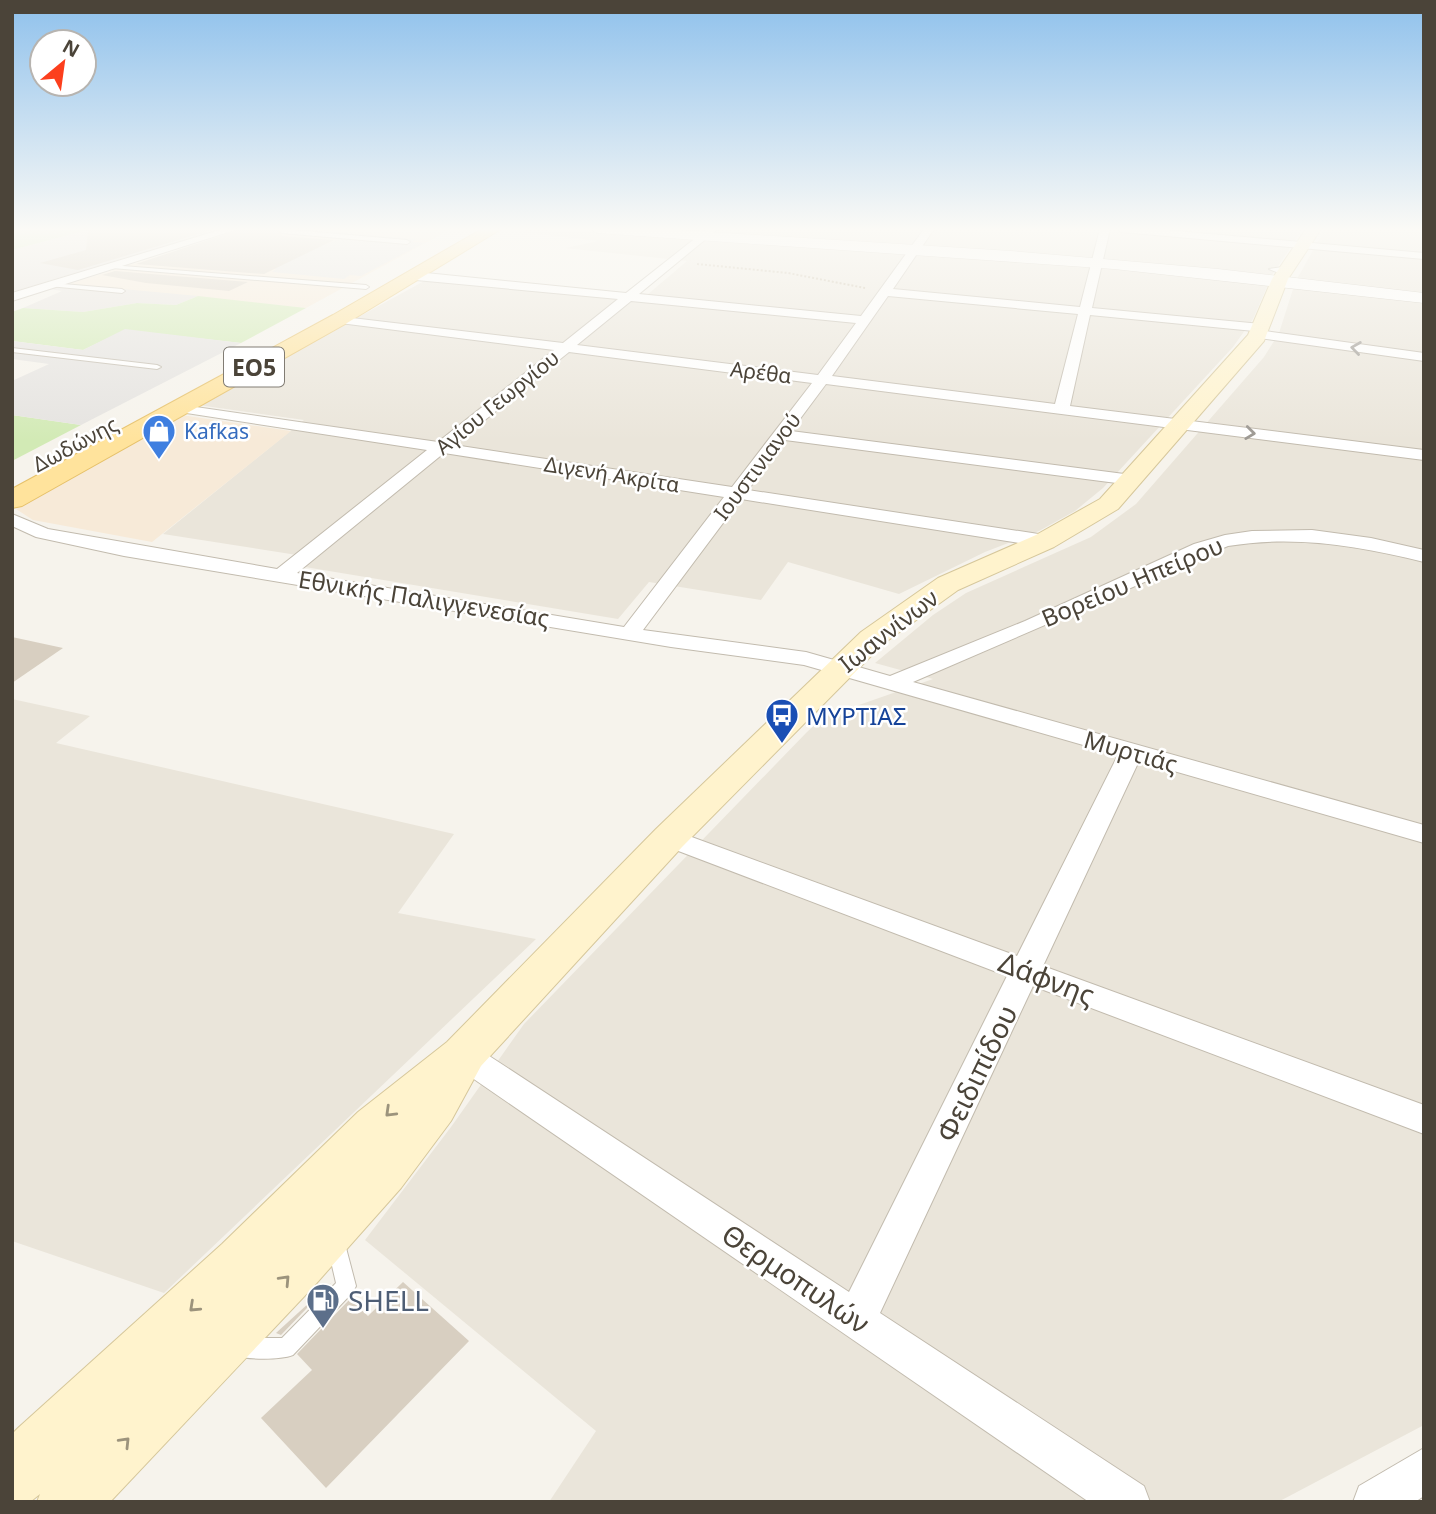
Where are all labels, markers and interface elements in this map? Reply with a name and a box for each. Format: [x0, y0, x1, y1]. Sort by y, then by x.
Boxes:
north arrow [28, 28, 98, 98]
text: N [58, 33, 84, 63]
one-way arrow [1350, 340, 1362, 355]
street label: Αγίου Γεωργίου [429, 343, 565, 461]
road number: ΕΟ5 [224, 348, 284, 386]
street label: Αρέθα [729, 354, 793, 390]
street label: Ιουστινιανού [707, 406, 807, 526]
street label: Δωδώνης [27, 410, 123, 478]
shop icon: Kafkas [140, 412, 178, 461]
place label: Kafkas [184, 417, 249, 445]
one-way arrow [1244, 426, 1256, 441]
street label: Διγενή Ακρίτα [542, 449, 682, 499]
street label: Βορείου Ηπείρου [1036, 528, 1228, 634]
street label: Εθνικής Παλιγγενεσίας [296, 562, 552, 634]
street label: Ιωαννίνων [831, 581, 945, 679]
bus stop icon: ΜΥΡΤΙΑΣ [763, 696, 801, 745]
place label: ΜΥΡΤΙΑΣ [806, 699, 906, 732]
street label: Μυρτιάς [1080, 722, 1182, 780]
street label: Δάφνης [994, 942, 1100, 1014]
street label: Φειδιπίδου [927, 998, 1025, 1148]
one-way arrow [386, 1104, 399, 1117]
street label: Θερμοπυλών [715, 1215, 877, 1341]
one-way arrow [276, 1275, 289, 1288]
fuel station icon: SHELL [304, 1281, 342, 1330]
place label: SHELL [348, 1281, 429, 1319]
one-way arrow [189, 1298, 202, 1311]
one-way arrow [117, 1438, 130, 1451]

